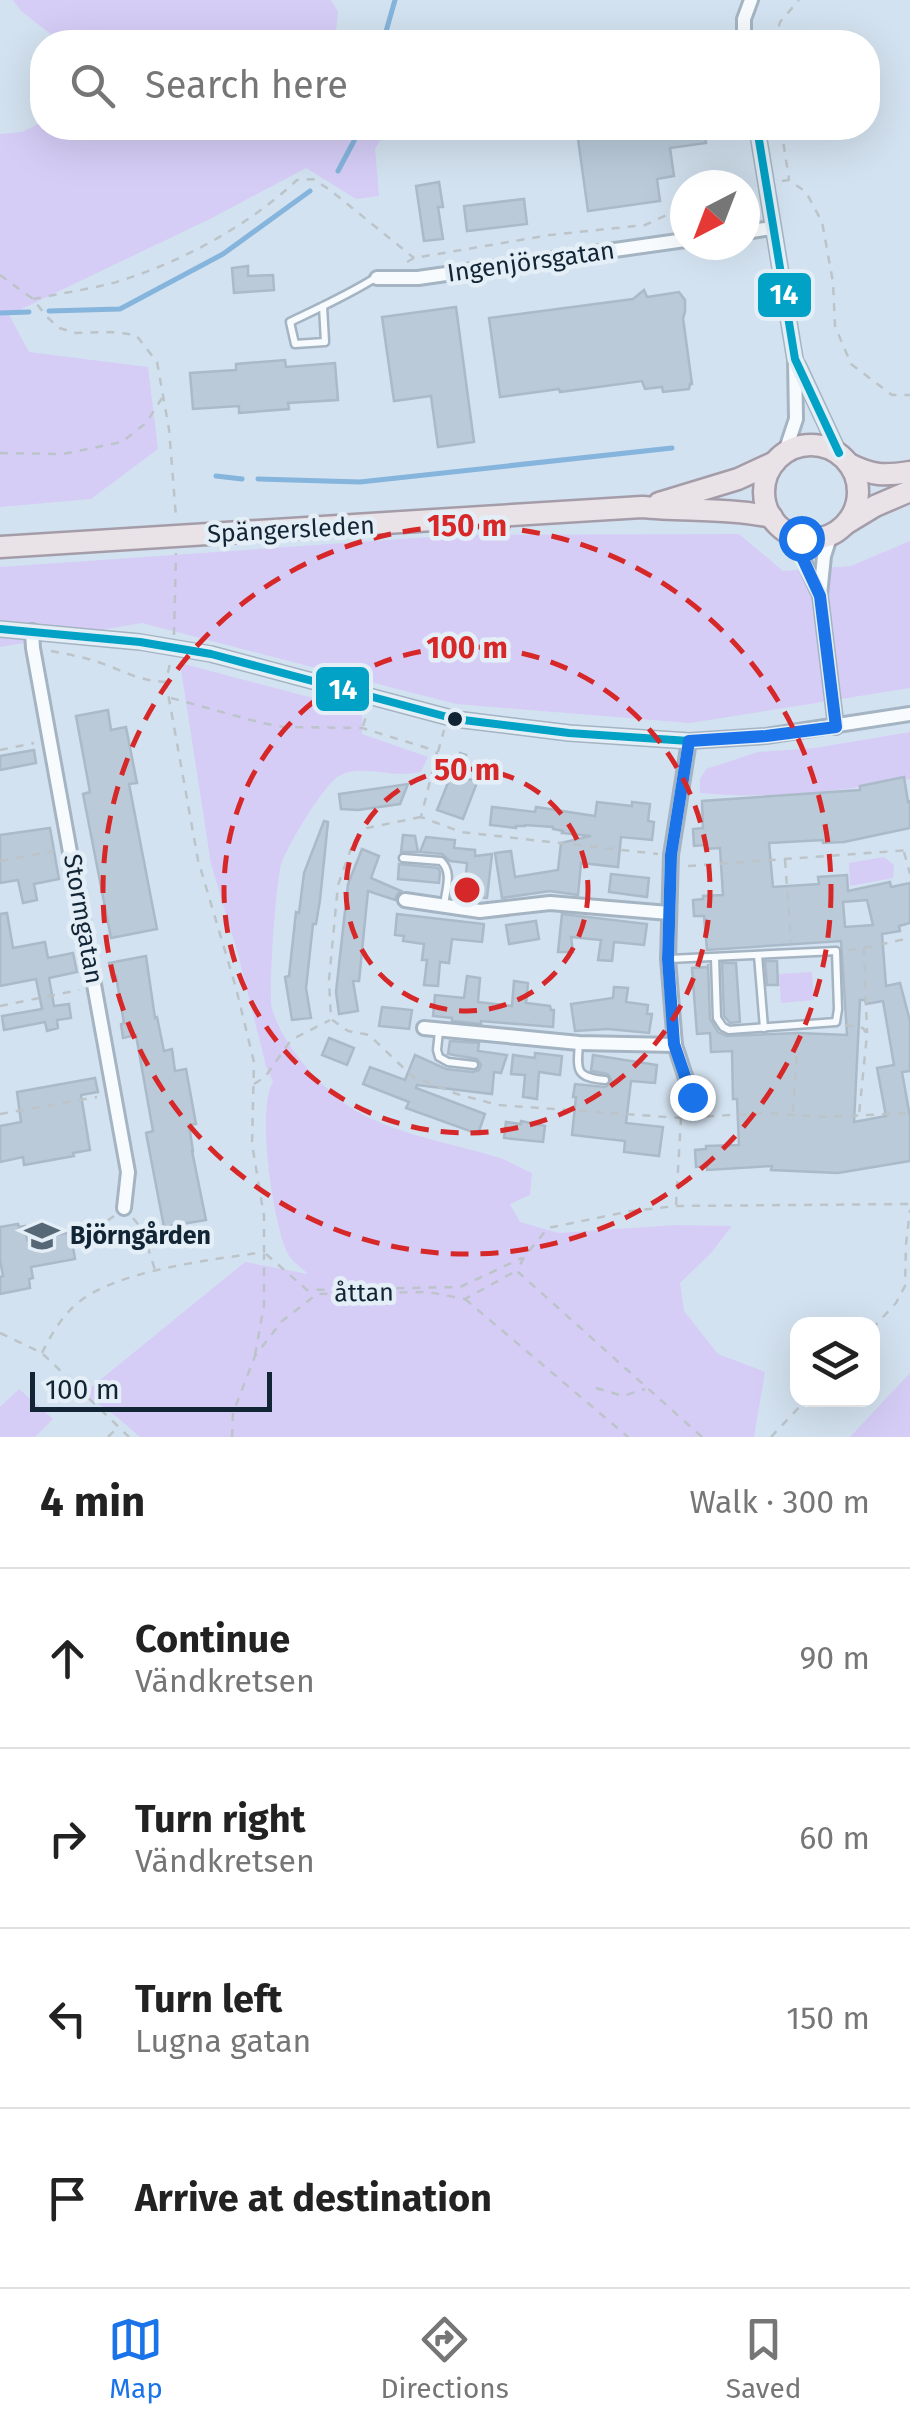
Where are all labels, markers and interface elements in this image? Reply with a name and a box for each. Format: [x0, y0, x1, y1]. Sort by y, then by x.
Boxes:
search box [30, 30, 880, 140]
icon: search [65, 58, 120, 113]
text: Search here [145, 62, 348, 108]
north arrow [670, 170, 760, 260]
street label: Ingenjörsgatan [445, 235, 617, 289]
line badge: 14 [756, 271, 813, 319]
text: 14 [770, 278, 799, 311]
text: 150 m [427, 508, 507, 544]
street label: Spängersleden [206, 511, 376, 549]
route start [779, 516, 825, 562]
text: 100 m [426, 630, 508, 666]
line badge: 14 [314, 665, 371, 713]
text: 14 [329, 673, 358, 706]
unlabelled marker [445, 709, 465, 729]
text: 50 m [434, 752, 500, 788]
street label: Stormgatan [57, 852, 109, 986]
centre of rings [449, 872, 485, 908]
route end [670, 1075, 716, 1121]
school or university icon: Björngården [23, 1217, 61, 1255]
place label: Björngården [70, 1221, 211, 1251]
street label: åttan [334, 1277, 394, 1309]
map controls [790, 1317, 880, 1407]
button: layers [790, 1317, 880, 1407]
scale bar [30, 1367, 272, 1412]
text: 100 m [45, 1373, 120, 1406]
text: 4 min [40, 1477, 145, 1527]
text: Walk · 300 m [689, 1483, 870, 1521]
text: Continue [135, 1616, 290, 1662]
icon: ahead [40, 1631, 95, 1686]
text: 90 m [799, 1639, 870, 1677]
text: Vändkretsen [135, 1662, 315, 1700]
text: Turn right [135, 1796, 305, 1842]
icon: right [40, 1811, 95, 1866]
text: 60 m [799, 1819, 870, 1857]
text: Vändkretsen [135, 1842, 315, 1880]
text: Turn left [135, 1976, 282, 2022]
icon: left [40, 1991, 95, 2046]
text: 150 m [786, 1999, 870, 2037]
text: Lugna gatan [135, 2022, 311, 2060]
icon: arrive [40, 2171, 95, 2226]
text: Arrive at destination [135, 2175, 492, 2221]
tab: Map [108, 2312, 163, 2405]
tab: Directions [380, 2312, 509, 2405]
tab: Saved [726, 2312, 802, 2405]

